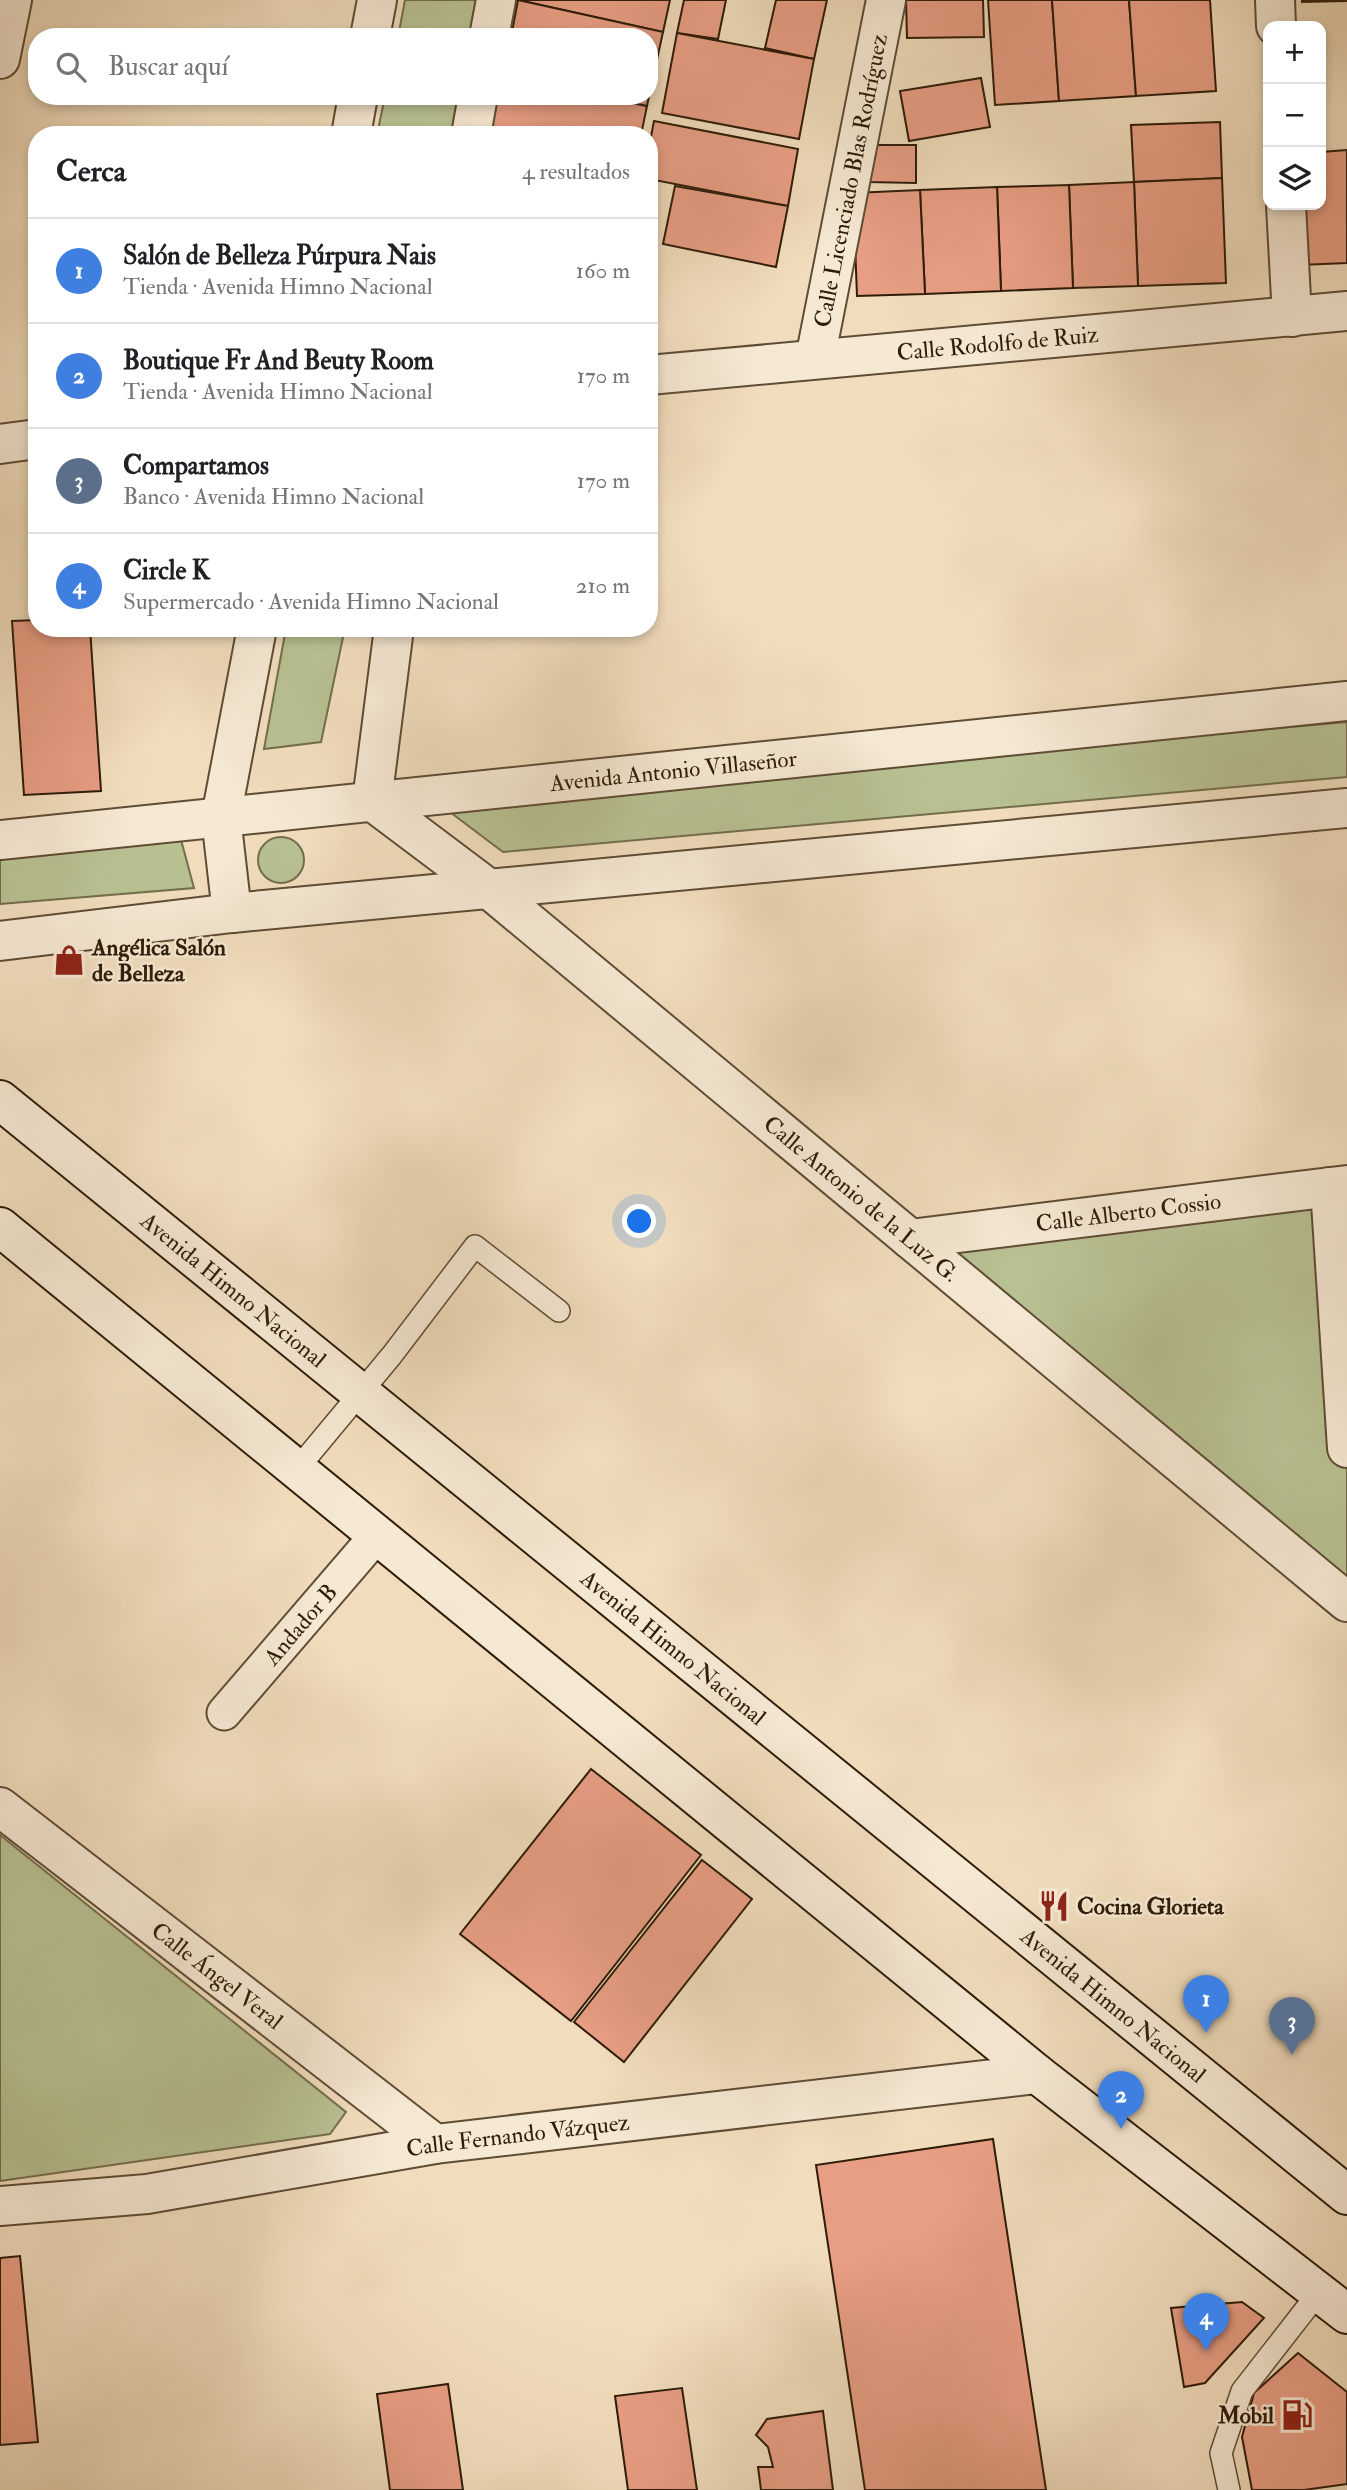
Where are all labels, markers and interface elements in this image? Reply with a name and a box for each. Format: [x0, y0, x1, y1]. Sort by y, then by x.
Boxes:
map controls [1263, 21, 1326, 210]
button: + [1263, 21, 1326, 84]
search box [28, 28, 658, 105]
street label: Calle Licenciado Blas Rodríguez [808, 31, 894, 330]
icon: search [52, 48, 90, 86]
text: Buscar aquí [108, 51, 228, 83]
button: − [1263, 84, 1326, 147]
button: layers [1263, 147, 1326, 210]
text: Cerca [56, 153, 126, 190]
text: 4 resultados [522, 157, 630, 186]
text: Salón de Belleza Púrpura Nais [123, 240, 436, 272]
text: 1 [75, 256, 83, 285]
text: 160 m [576, 256, 630, 285]
text: Tienda · Avenida Himno Nacional [123, 272, 433, 301]
street label: Calle Rodolfo de Ruiz [895, 320, 1100, 367]
text: Boutique Fr And Beuty Room [123, 345, 434, 377]
text: 2 [73, 361, 85, 390]
text: 170 m [577, 361, 630, 390]
text: Tienda · Avenida Himno Nacional [123, 377, 433, 406]
text: Compartamos [123, 450, 269, 482]
text: 3 [75, 466, 83, 495]
text: 170 m [577, 466, 630, 495]
text: Banco · Avenida Himno Nacional [123, 482, 424, 511]
text: Circle K [123, 555, 210, 587]
text: 4 [73, 571, 85, 600]
text: 210 m [576, 571, 630, 600]
text: Supermercado · Avenida Himno Nacional [123, 587, 499, 616]
street label: Avenida Antonio Villaseñor [548, 744, 799, 798]
place label: Angélica Salón de Belleza [91, 933, 226, 988]
shop icon: Angélica Salón de Belleza [52, 943, 86, 977]
street label: Calle Antonio de la Luz G. [758, 1109, 965, 1288]
street label: Calle Alberto Cossio [1034, 1187, 1223, 1238]
your location [622, 1204, 656, 1238]
street label: Avenida Himno Nacional [134, 1206, 332, 1374]
street label: Avenida Himno Nacional [574, 1563, 772, 1732]
street label: Andador B [257, 1578, 344, 1672]
restaurant icon: Cocina Glorieta [1037, 1889, 1071, 1923]
place label: Cocina Glorieta [1077, 1892, 1225, 1921]
street label: Calle Ángel Veral [146, 1916, 289, 2036]
street label: Avenida Himno Nacional [1014, 1921, 1212, 2090]
pin: 1 [1183, 1975, 1229, 2033]
pin: 3 [1269, 1997, 1315, 2055]
pin: 2 [1098, 2071, 1144, 2129]
street label: Calle Fernando Vázquez [404, 2108, 631, 2164]
pin: 4 [1183, 2293, 1229, 2351]
fuel station icon: Mobil [1280, 2398, 1314, 2432]
place label: Mobil [1217, 2401, 1275, 2430]

